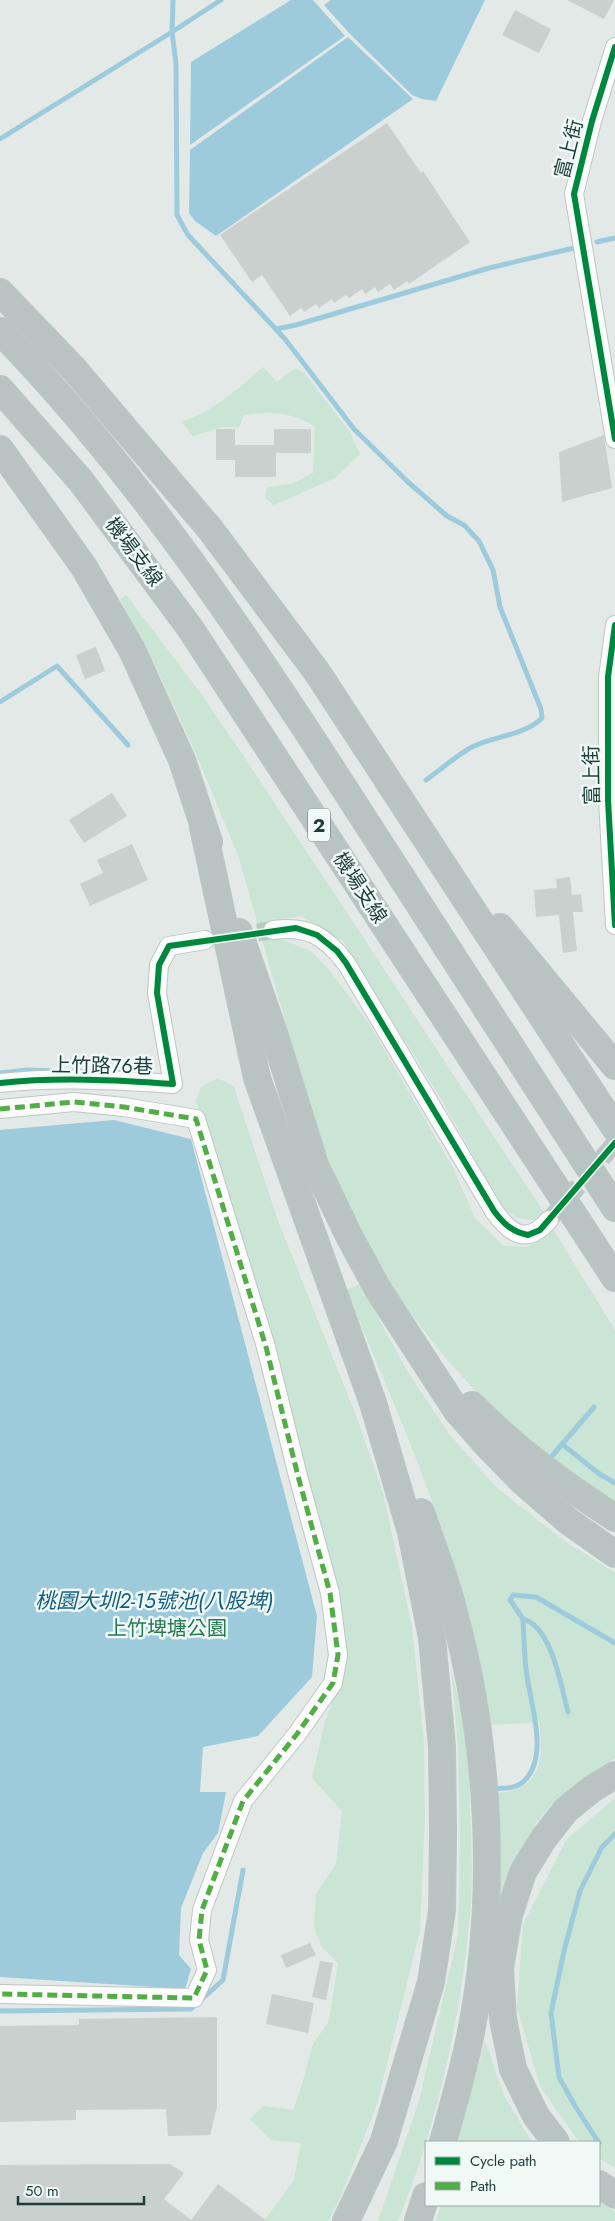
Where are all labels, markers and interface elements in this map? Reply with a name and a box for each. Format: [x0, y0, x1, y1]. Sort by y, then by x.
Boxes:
street label: 富上街 [548, 116, 590, 182]
street label: 機場支線 [98, 511, 170, 593]
street label: 富上街 [577, 745, 607, 805]
road number: 2 [308, 808, 330, 842]
street label: 機場支線 [326, 847, 394, 929]
street label: 上竹路76巷 [51, 1051, 153, 1081]
water label: 桃園大圳2-15號池(八股埤) [35, 1586, 273, 1616]
park label: 上竹埤塘公園 [107, 1614, 227, 1643]
legend [425, 2141, 600, 2206]
text: Cycle path [470, 2150, 537, 2172]
scale bar [18, 2174, 144, 2206]
text: Path [470, 2175, 496, 2197]
text: 50 m [25, 2180, 59, 2202]

